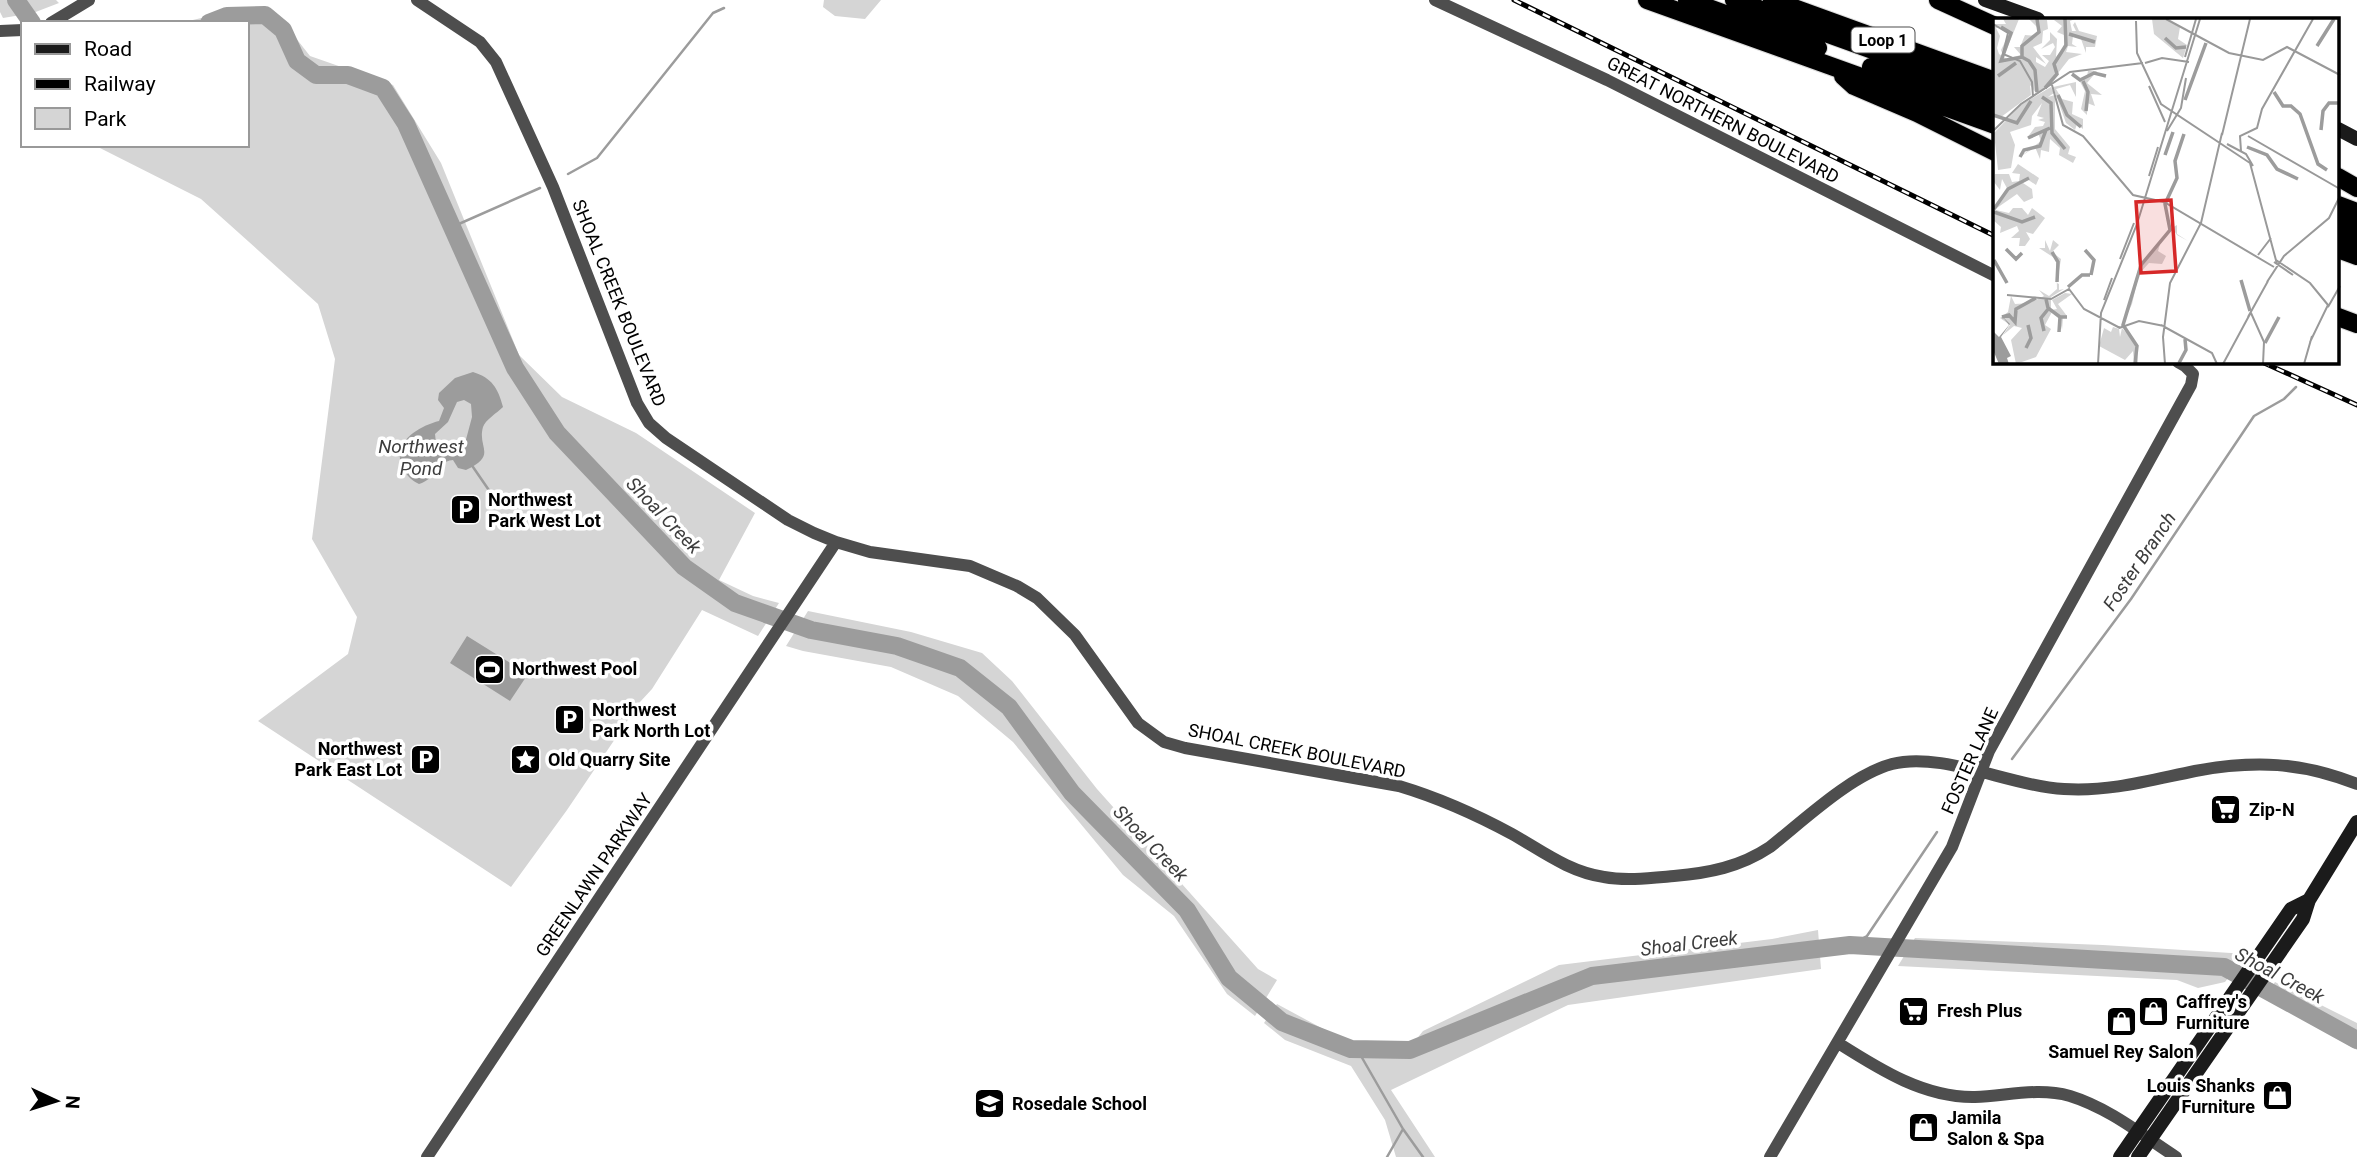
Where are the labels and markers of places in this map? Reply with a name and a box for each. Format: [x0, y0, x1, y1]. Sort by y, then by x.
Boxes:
place label: Northwest Park West Lot [488, 489, 601, 531]
parking icon: Northwest Park West Lot [448, 493, 482, 527]
sports icon: Northwest Pool [472, 652, 506, 686]
place label: Northwest Pool [512, 658, 637, 679]
place label: Northwest Park North Lot [592, 699, 710, 741]
parking icon: Northwest Park North Lot [552, 703, 586, 737]
place label: Northwest Park East Lot [295, 738, 402, 780]
parking icon: Northwest Park East Lot [408, 742, 442, 776]
place icon: Old Quarry Site [508, 743, 542, 777]
place label: Old Quarry Site [548, 749, 671, 770]
supermarket icon: Zip-N [2209, 793, 2243, 827]
place label: Zip-N [2249, 799, 2295, 820]
place label: Caffrey's Furniture [2176, 991, 2250, 1033]
supermarket icon: Fresh Plus [1897, 994, 1931, 1028]
shop icon: Caffrey's Furniture [2136, 995, 2170, 1029]
place label: Fresh Plus [1937, 1000, 2022, 1021]
shop icon: Samuel Rey Salon [2104, 1004, 2138, 1038]
place label: Samuel Rey Salon [2048, 1041, 2194, 1062]
place label: Louis Shanks Furniture [2147, 1075, 2255, 1117]
shop icon: Louis Shanks Furniture [2261, 1079, 2295, 1113]
school or university icon: Rosedale School [972, 1087, 1006, 1121]
place label: Rosedale School [1012, 1093, 1147, 1114]
place label: Jamila Salon & Spa [1947, 1107, 2045, 1149]
shop icon: Jamila Salon & Spa [1907, 1111, 1941, 1145]

